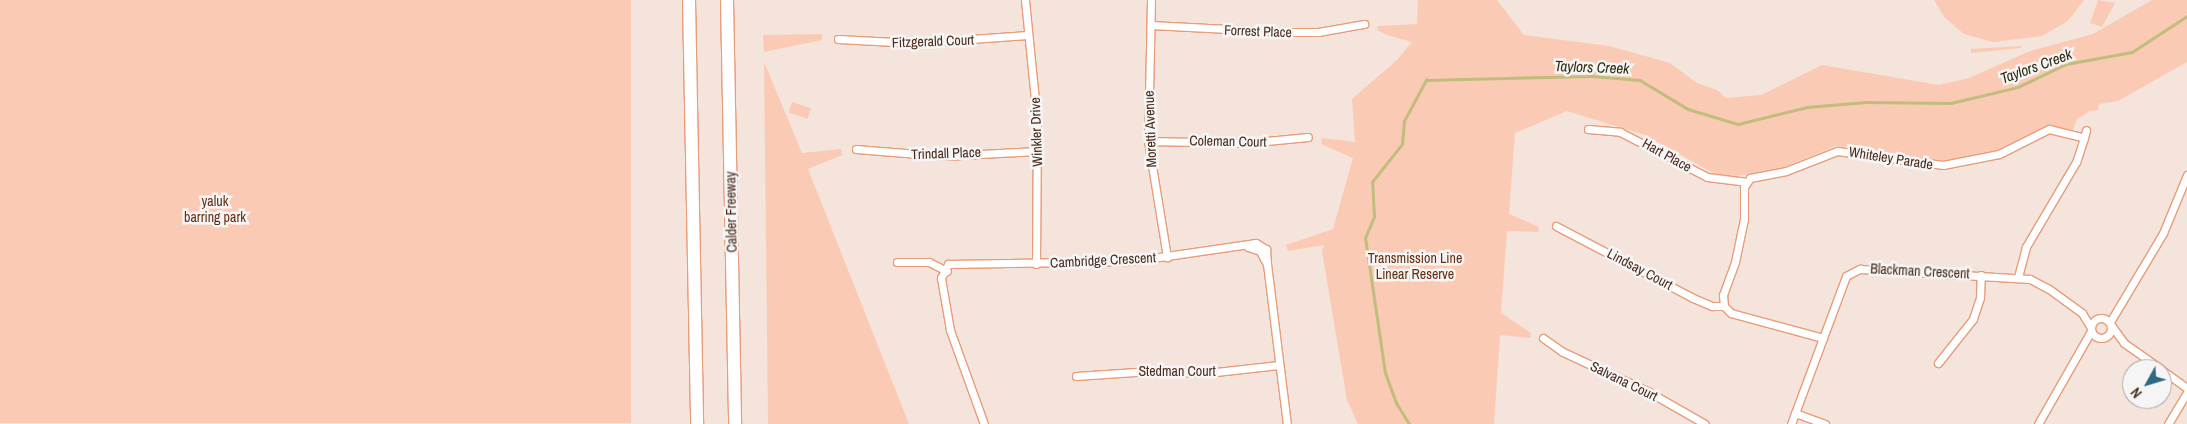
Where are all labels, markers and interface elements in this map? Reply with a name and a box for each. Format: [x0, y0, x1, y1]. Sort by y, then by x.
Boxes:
street label: Forrest Place [1224, 21, 1292, 41]
street label: Fitzgerald Court [892, 31, 974, 51]
water label: Taylors Creek [1998, 45, 2074, 87]
water label: Taylors Creek [1554, 57, 1630, 77]
street label: Moretti Avenue [1140, 90, 1160, 168]
street label: Winkler Drive [1026, 97, 1046, 167]
street label: Coleman Court [1189, 132, 1267, 150]
street label: Hart Place [1639, 135, 1695, 175]
street label: Trindall Place [911, 143, 981, 163]
street label: Whiteley Parade [1848, 143, 1934, 173]
street label: Calder Freeway [722, 171, 740, 253]
park label: yaluk barring park [184, 193, 246, 226]
street label: Lindsay Court [1605, 245, 1675, 293]
street label: Cambridge Crescent [1050, 249, 1156, 271]
park label: Transmission Line Linear Reserve [1368, 250, 1462, 282]
street label: Blackman Crescent [1870, 260, 1970, 282]
street label: Salvana Court [1588, 358, 1660, 404]
north arrow [2122, 359, 2172, 409]
street label: Stedman Court [1138, 363, 1216, 379]
text: N [2127, 384, 2146, 402]

